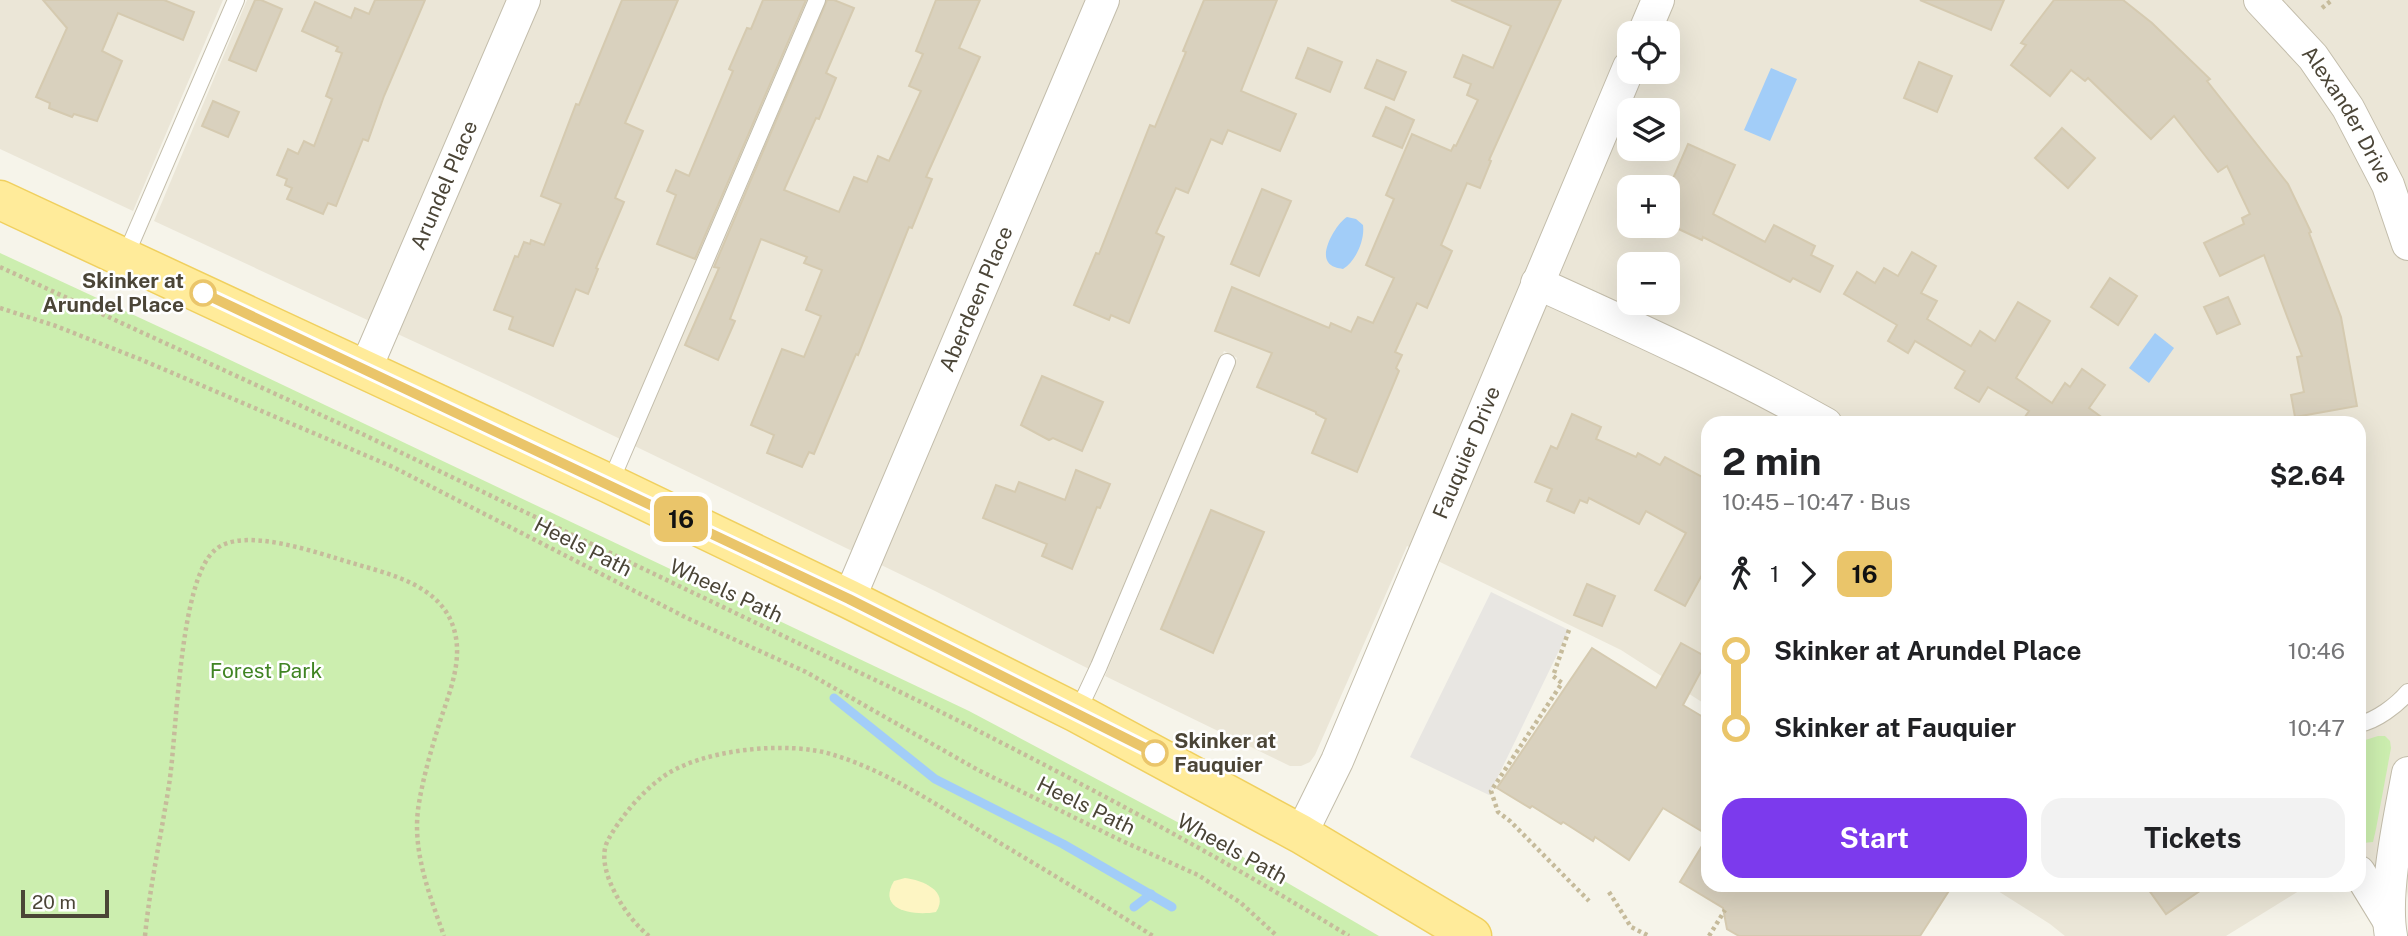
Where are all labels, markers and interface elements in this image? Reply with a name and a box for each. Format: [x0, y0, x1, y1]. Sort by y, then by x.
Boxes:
map controls [1617, 21, 1680, 315]
button: locate [1617, 21, 1680, 84]
street label: Alexander Drive [2297, 41, 2398, 187]
button: layers [1617, 98, 1680, 161]
street label: Arundel Place [405, 117, 483, 253]
button: + [1617, 175, 1680, 238]
street label: Aberdeen Place [934, 222, 1018, 375]
button: − [1617, 252, 1680, 315]
place label: Skinker at Arundel Place [43, 268, 184, 317]
marker: Skinker at Arundel Place [190, 280, 216, 306]
street label: Fauquier Drive [1427, 382, 1505, 523]
text: 2 min [1722, 439, 1822, 484]
text: $2.64 [2270, 460, 2345, 491]
text: 10:45 – 10:47 · Bus [1722, 488, 1911, 515]
line badge: 16 [650, 496, 712, 542]
text: 16 [668, 505, 694, 533]
street label: Heels Path [530, 511, 636, 582]
street label: Wheels Path [666, 553, 787, 628]
icon: walk [1722, 555, 1760, 593]
icon: forward [1789, 555, 1827, 593]
text: 1 [1770, 560, 1779, 587]
text: 16 [1851, 560, 1878, 588]
text: Skinker at Arundel Place [1774, 635, 2081, 666]
text: 10:46 [2288, 637, 2345, 664]
park label: Forest Park [210, 658, 322, 683]
text: Skinker at Fauquier [1774, 712, 2016, 743]
text: 10:47 [2288, 714, 2345, 741]
place label: Skinker at Fauquier [1174, 728, 1276, 777]
marker: Skinker at Fauquier [1142, 740, 1168, 766]
street label: Heels Path [1033, 771, 1139, 840]
button: Start [1722, 798, 2027, 878]
button: Tickets [2041, 798, 2345, 878]
street label: Wheels Path [1173, 808, 1292, 889]
scale bar [21, 887, 108, 919]
text: 20 m [32, 891, 76, 913]

